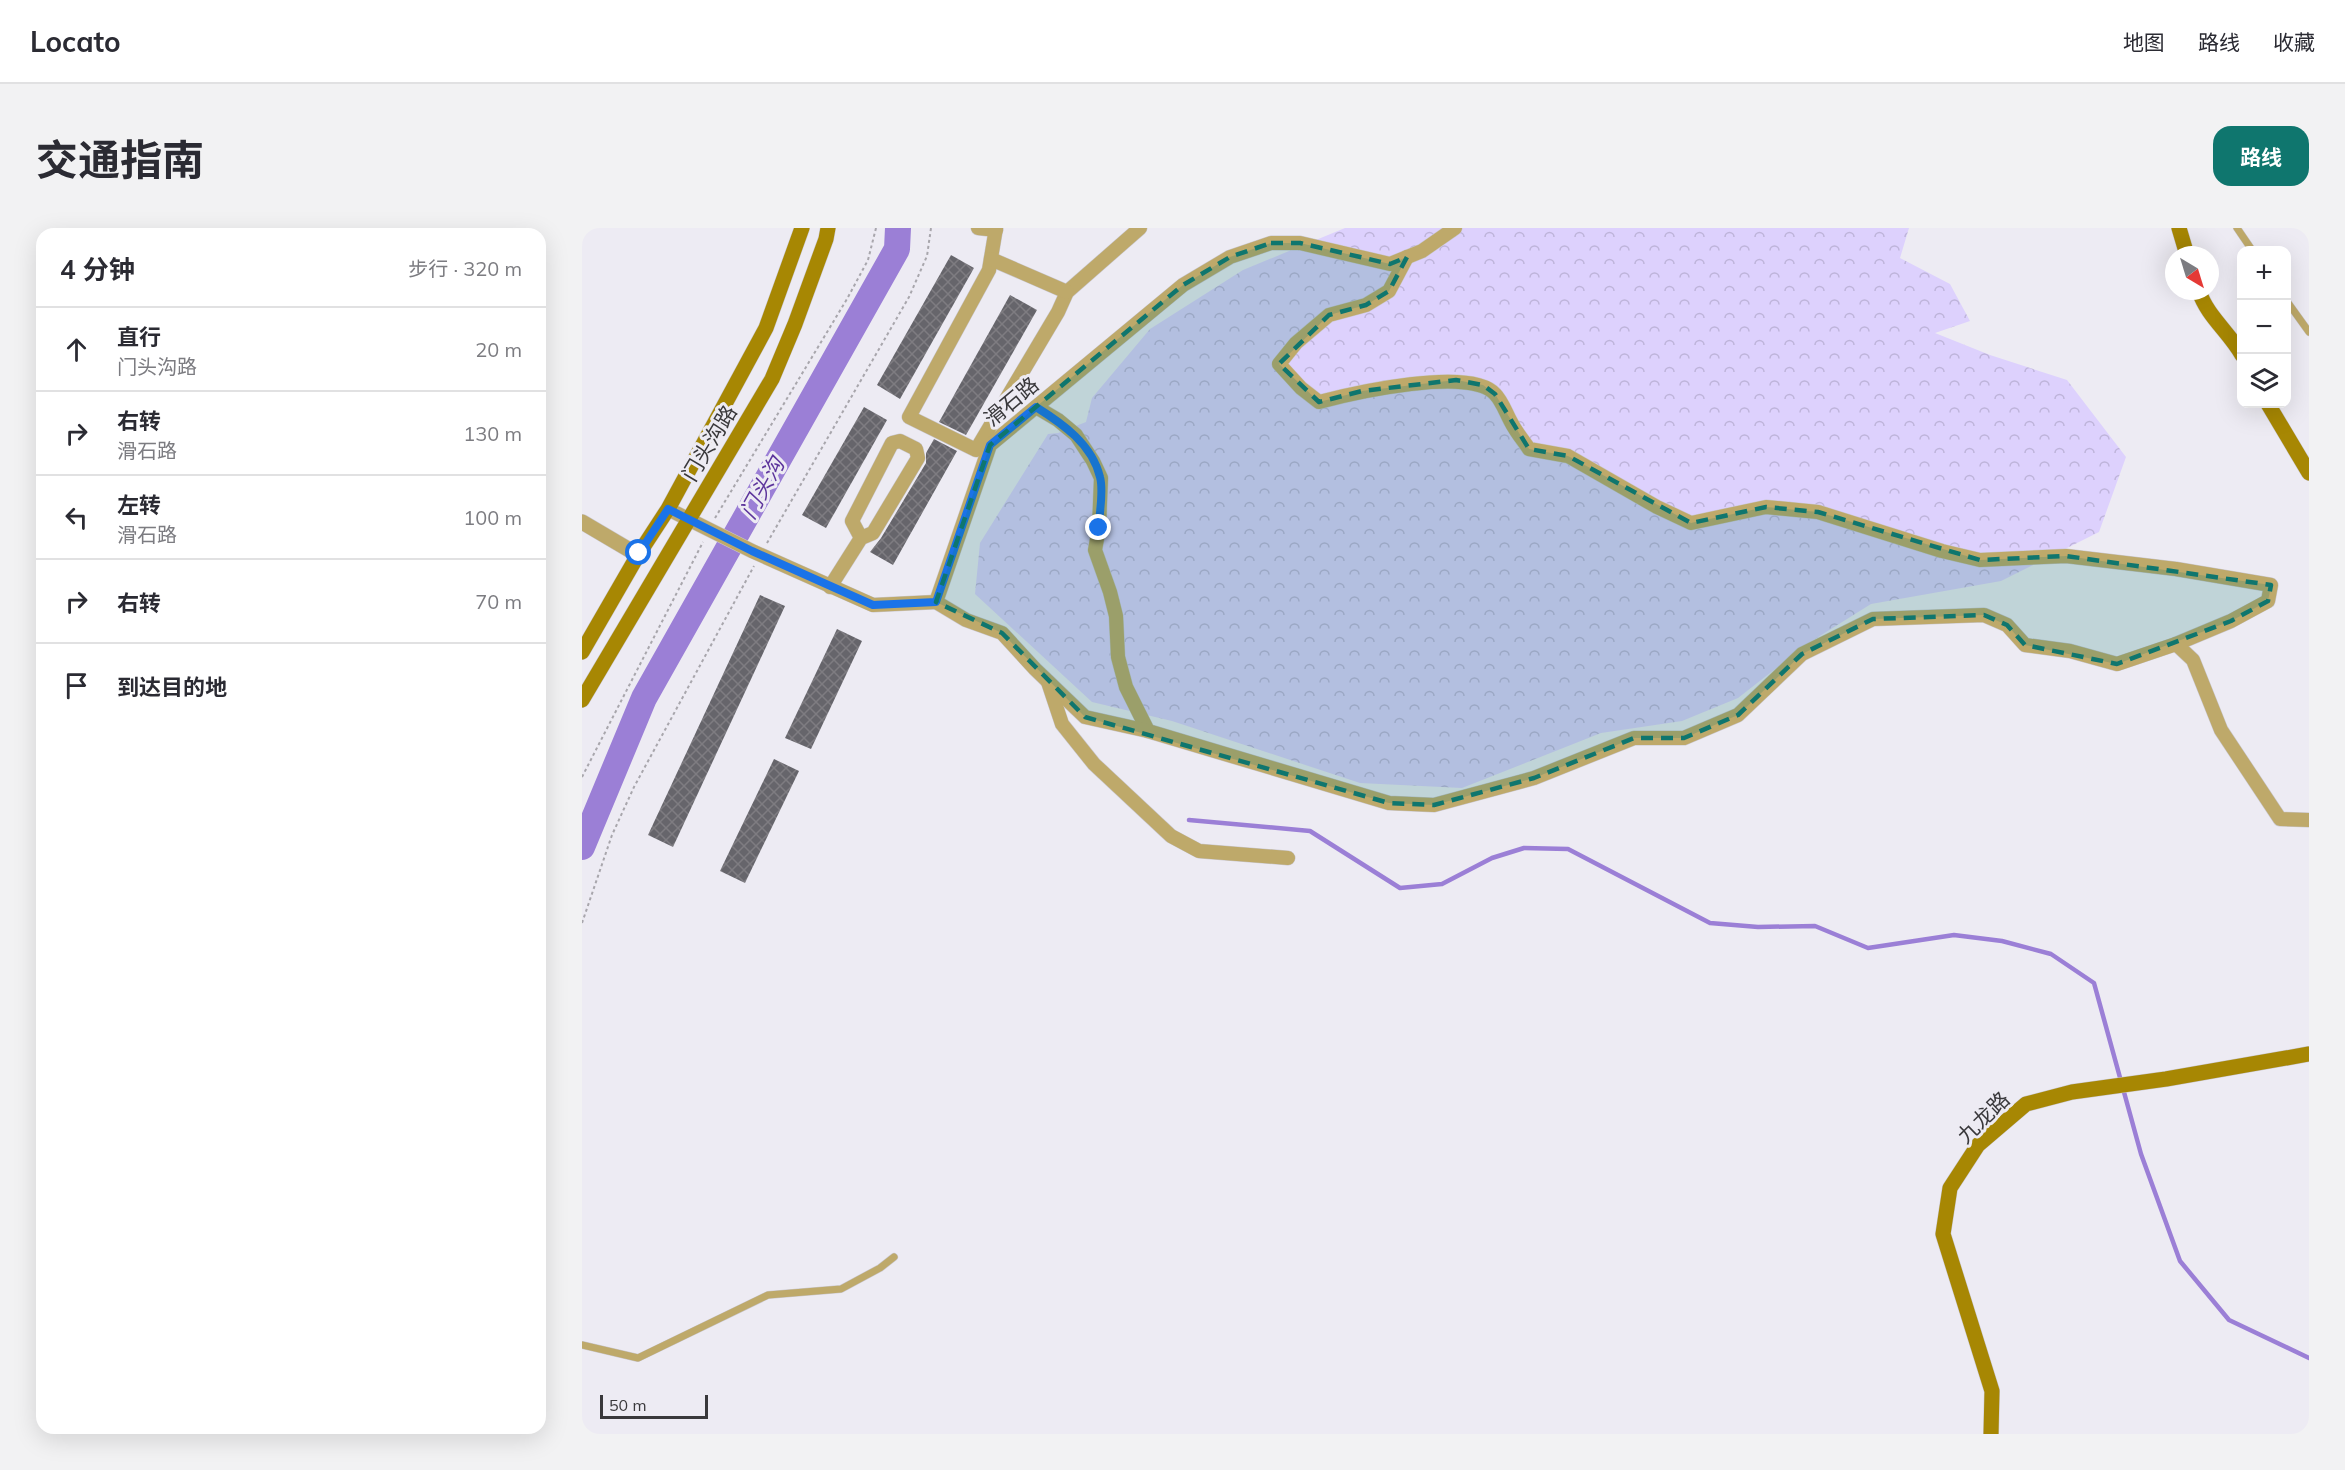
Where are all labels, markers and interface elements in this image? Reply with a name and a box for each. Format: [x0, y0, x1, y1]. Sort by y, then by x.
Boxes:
text: Locato [30, 24, 121, 59]
text: 地图 [2123, 29, 2165, 55]
text: 路线 [2198, 29, 2240, 55]
text: 收藏 [2273, 29, 2315, 55]
button: 路线 [2213, 126, 2309, 186]
text: 交通指南 [36, 133, 204, 186]
north arrow [2165, 246, 2219, 300]
map controls [2237, 246, 2291, 408]
button: + [2237, 246, 2291, 300]
text: 4 分钟 [60, 253, 135, 286]
text: 步行 · 320 m [408, 256, 522, 281]
button: − [2237, 300, 2291, 354]
text: 直行 [117, 323, 161, 351]
icon: ahead [60, 333, 93, 366]
text: 20 m [475, 337, 522, 362]
text: 门头沟路 [117, 354, 197, 379]
button: layers [2237, 354, 2291, 408]
street label: 滑石路 [979, 371, 1043, 431]
street label: 门头沟路 [676, 400, 742, 486]
text: 右转 [117, 407, 161, 435]
icon: right [60, 417, 93, 450]
text: 130 m [463, 421, 522, 446]
text: 滑石路 [117, 438, 177, 463]
water label: 门头沟 [734, 451, 791, 524]
text: 左转 [117, 491, 161, 519]
icon: left [60, 501, 93, 534]
text: 100 m [463, 505, 522, 530]
route end [1085, 514, 1111, 540]
text: 滑石路 [117, 522, 177, 547]
route start [625, 539, 651, 565]
icon: right [60, 585, 93, 618]
text: 右转 [117, 589, 161, 617]
text: 70 m [475, 589, 522, 614]
icon: arrive [60, 669, 93, 702]
text: 到达目的地 [117, 673, 227, 701]
street label: 九龙路 [1951, 1086, 2015, 1148]
scale bar [600, 1392, 708, 1420]
text: 50 m [609, 1395, 646, 1415]

